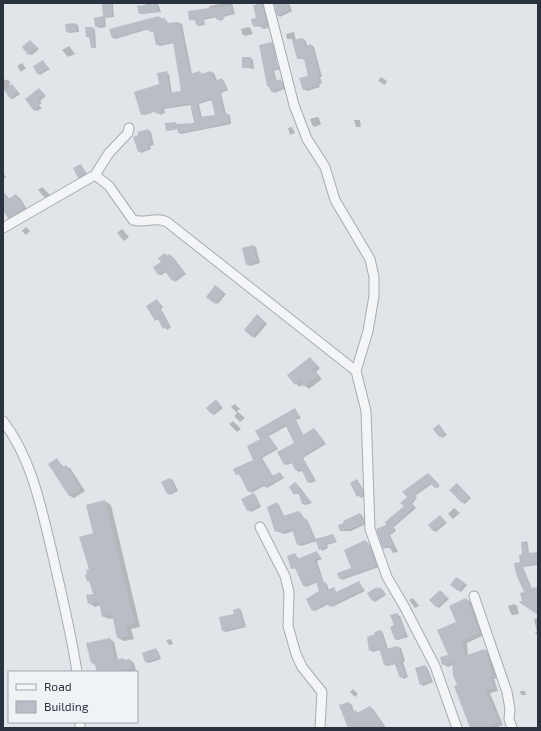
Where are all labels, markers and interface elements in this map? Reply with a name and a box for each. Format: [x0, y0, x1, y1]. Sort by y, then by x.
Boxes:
legend [8, 671, 138, 723]
text: Road [44, 679, 72, 693]
text: Building [44, 699, 89, 713]

